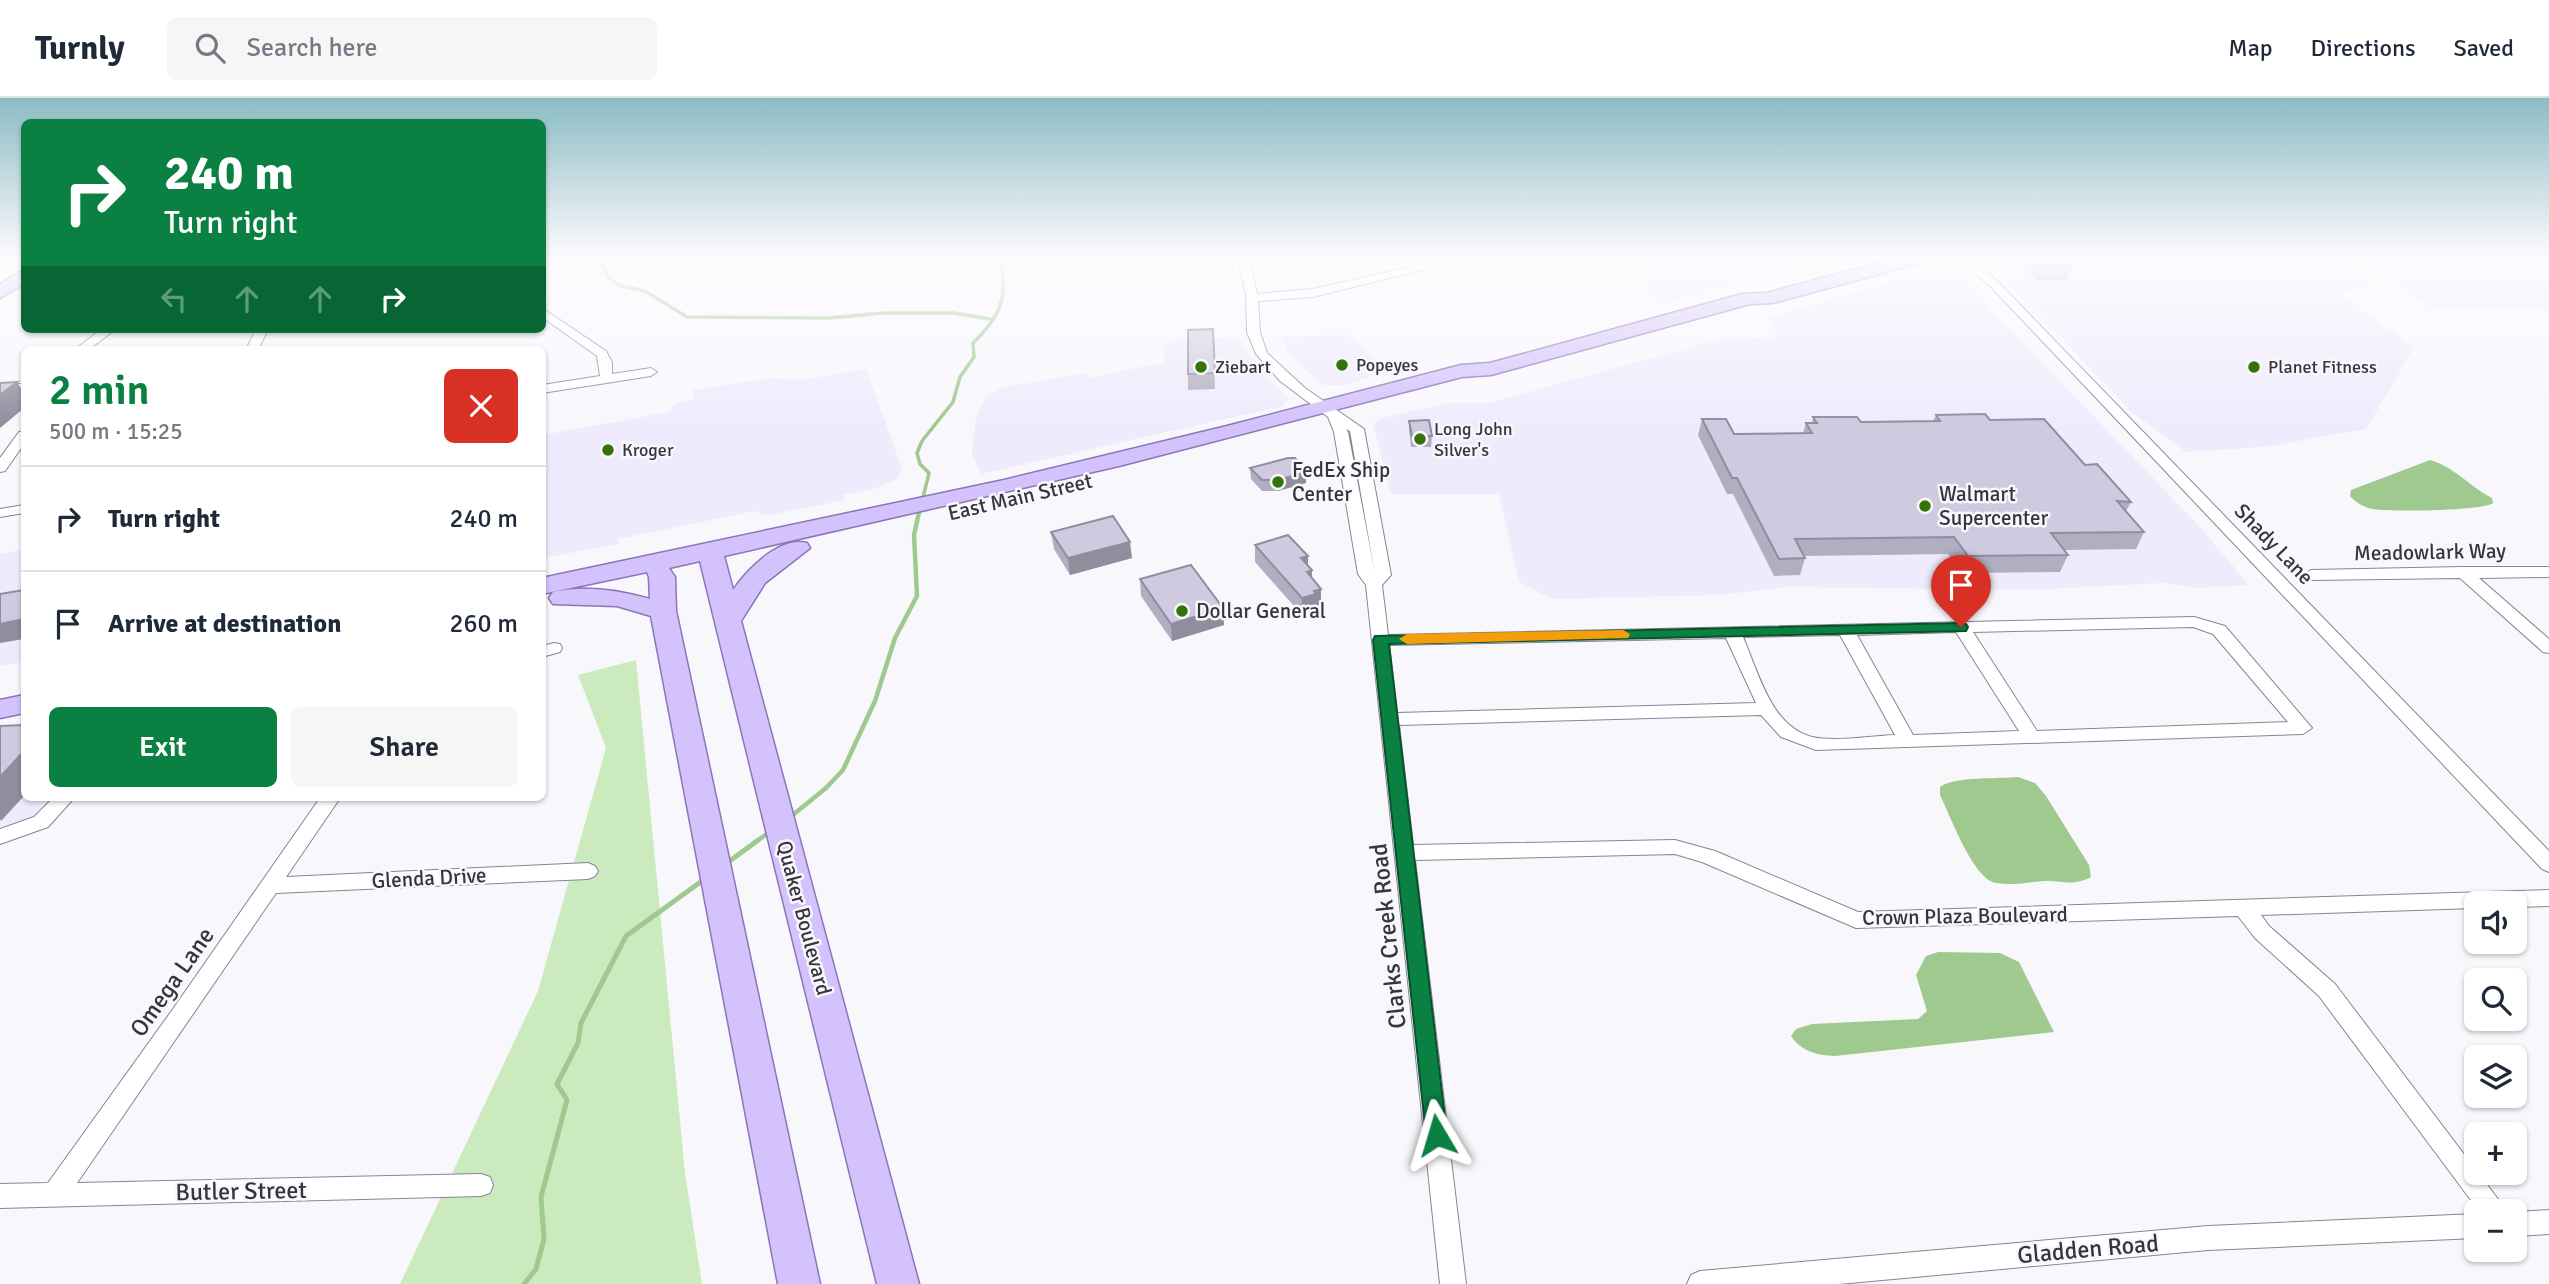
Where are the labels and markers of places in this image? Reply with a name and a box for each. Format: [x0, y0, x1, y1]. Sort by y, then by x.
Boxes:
place label: Popeyes [1356, 354, 1419, 376]
place label: Ziebart [1215, 356, 1271, 378]
place label: Planet Fitness [2268, 356, 2377, 378]
marker: Popeyes [1334, 357, 1350, 373]
marker: Ziebart [1193, 359, 1209, 375]
marker: Planet Fitness [2246, 359, 2262, 375]
place label: Long John Silver's [1434, 418, 1513, 461]
marker: Long John Silver's [1412, 431, 1428, 447]
place label: Kroger [622, 439, 674, 461]
marker: Kroger [600, 442, 616, 458]
place label: FedEx Ship Center [1292, 457, 1390, 507]
marker: FedEx Ship Center [1270, 474, 1286, 490]
place label: Walmart Supercenter [1939, 481, 2049, 531]
marker: Walmart Supercenter [1917, 498, 1933, 514]
pin [1931, 555, 1991, 627]
place label: Dollar General [1196, 598, 1326, 624]
marker: Dollar General [1174, 603, 1190, 619]

